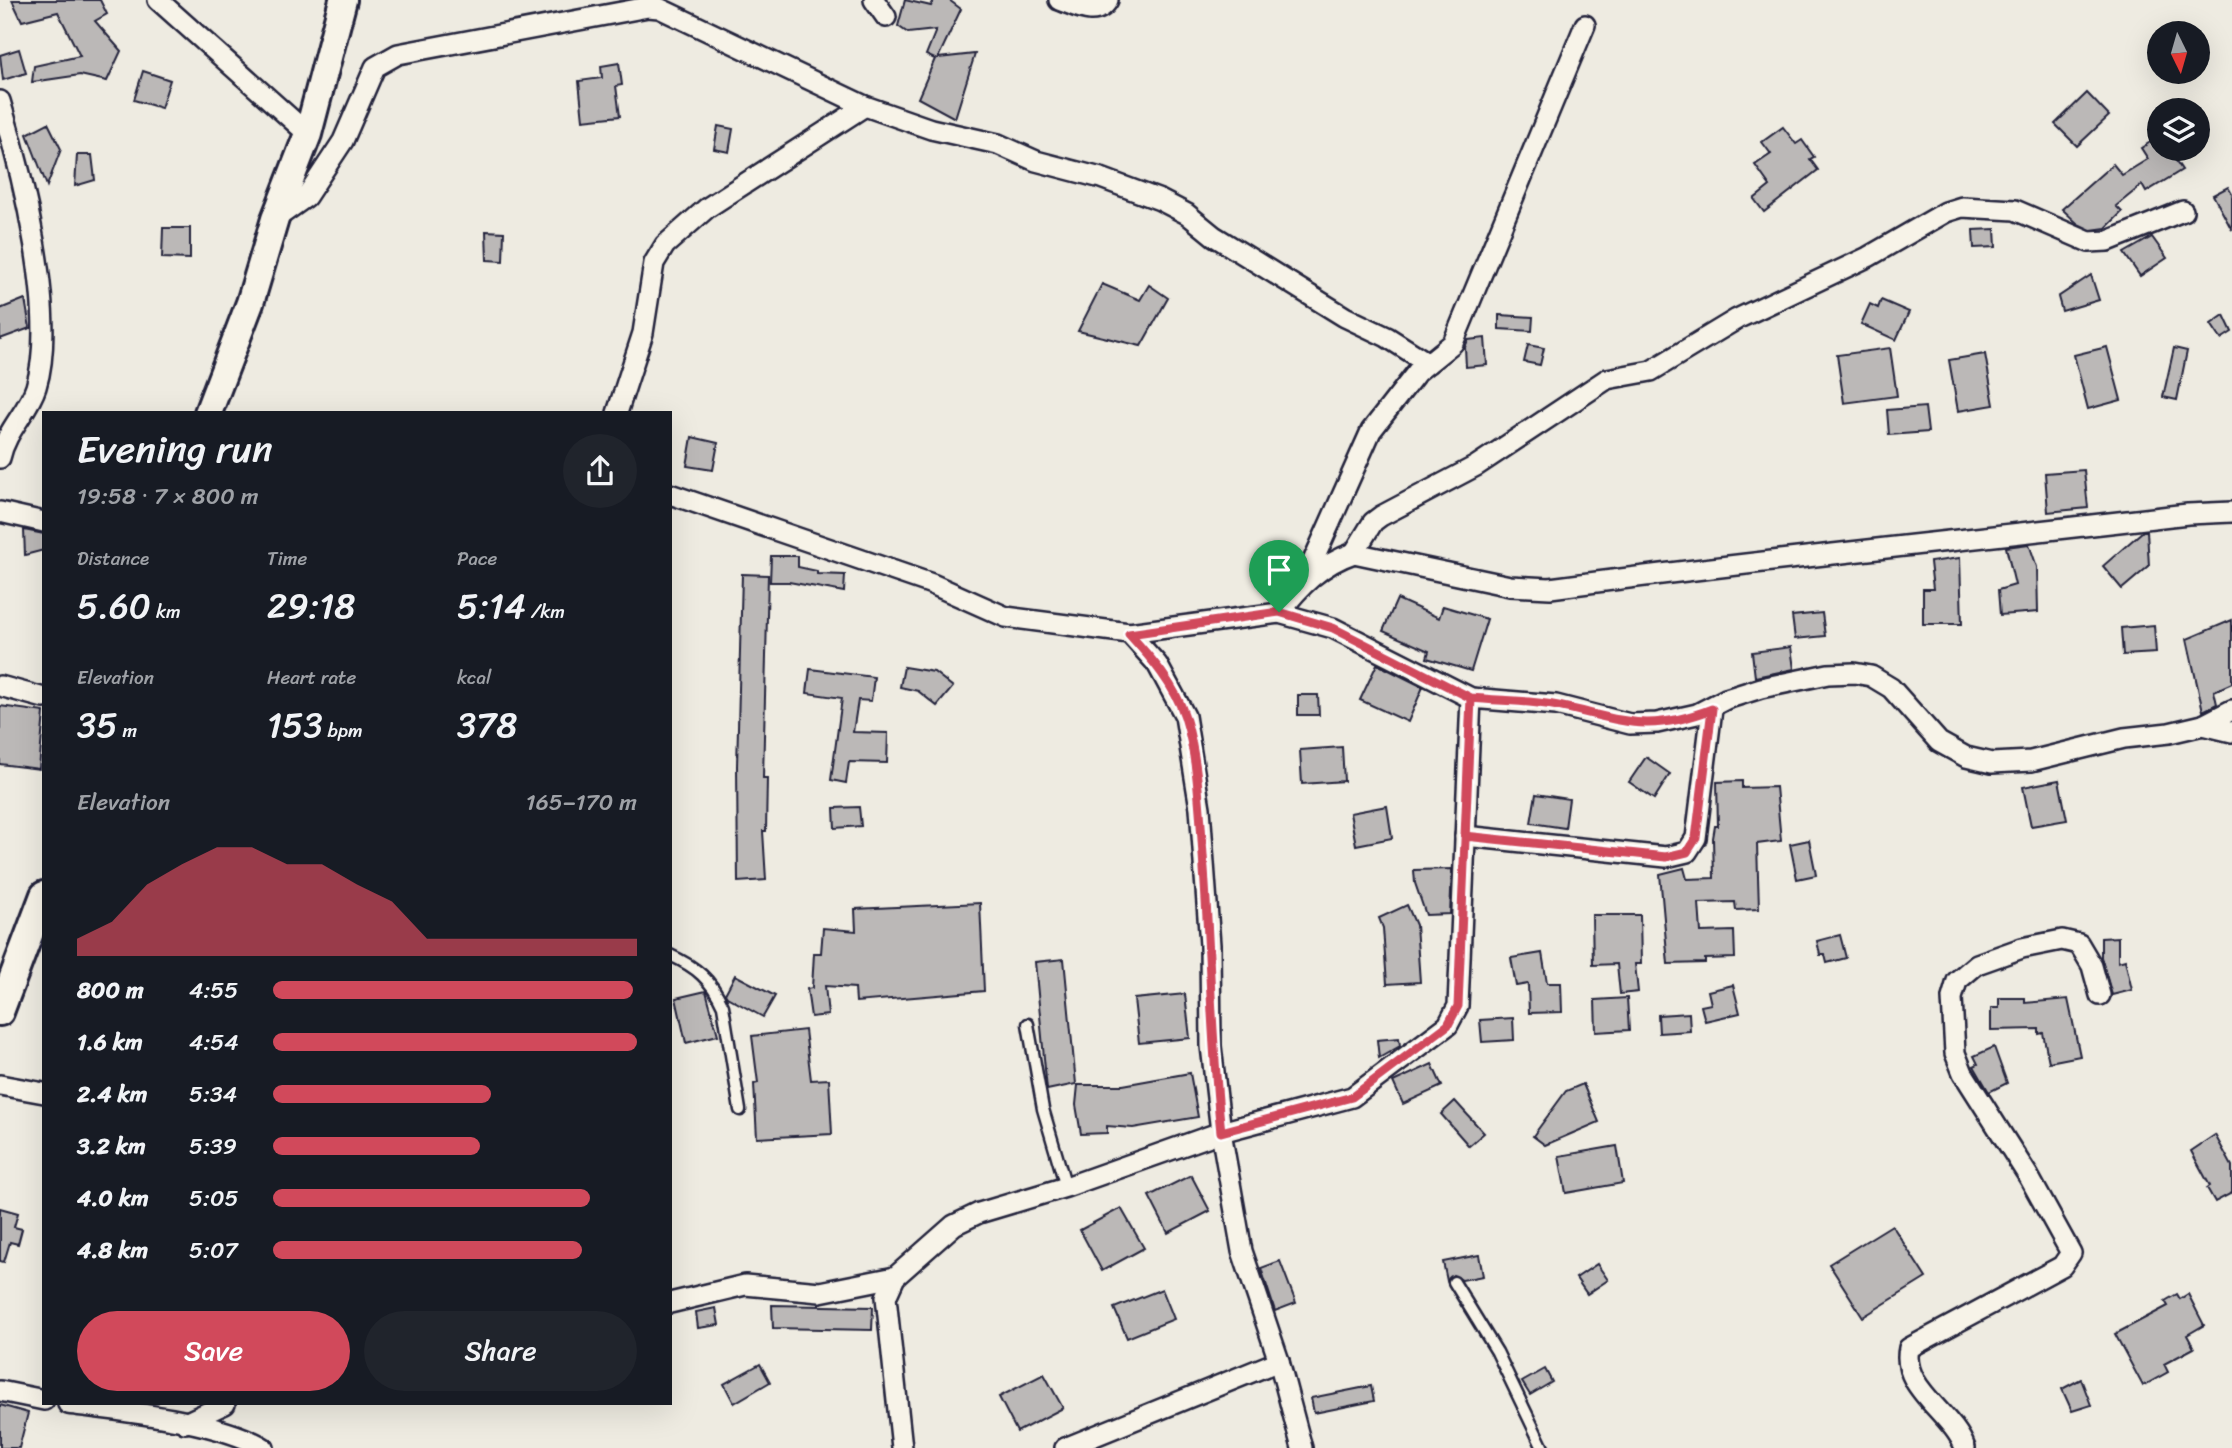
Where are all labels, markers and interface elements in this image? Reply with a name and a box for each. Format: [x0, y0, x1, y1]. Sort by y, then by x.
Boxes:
north arrow [2147, 21, 2210, 84]
map controls [2147, 21, 2210, 161]
button: layers [2147, 98, 2210, 161]
text: Evening run [77, 416, 273, 483]
button: share [563, 434, 637, 508]
text: 19:58 · 7 × 800 m [77, 476, 258, 517]
pin [1249, 540, 1309, 612]
text: Distance [77, 542, 149, 575]
text: Time [267, 542, 307, 575]
text: Pace [457, 542, 497, 575]
icon: arrive [1260, 551, 1298, 589]
text: 5.60 [77, 575, 151, 637]
text: 29:18 [267, 575, 355, 637]
text: 5:14 [457, 575, 526, 637]
text: km [151, 595, 181, 628]
text: /km [526, 595, 565, 628]
text: Elevation [77, 661, 154, 694]
text: Heart rate [267, 661, 356, 694]
text: kcal [457, 661, 492, 694]
text: 35 [77, 694, 118, 756]
text: 153 [267, 694, 323, 756]
text: 378 [457, 694, 517, 756]
text: m [118, 714, 137, 747]
text: bpm [323, 714, 363, 747]
text: Elevation [77, 782, 170, 823]
text: 165–170 m [526, 782, 637, 823]
text: 800 m [77, 970, 144, 1011]
text: 4:55 [189, 970, 238, 1011]
text: 1.6 km [77, 1022, 143, 1063]
text: 4:54 [189, 1022, 239, 1063]
text: 2.4 km [77, 1074, 147, 1115]
text: 5:34 [189, 1074, 237, 1115]
text: 3.2 km [77, 1126, 146, 1167]
text: 5:39 [189, 1126, 237, 1167]
text: 4.0 km [77, 1178, 149, 1219]
text: 5:05 [189, 1178, 239, 1219]
text: 4.8 km [77, 1230, 148, 1271]
text: 5:07 [189, 1230, 238, 1271]
button: Save [77, 1311, 350, 1391]
button: Share [364, 1311, 637, 1391]

